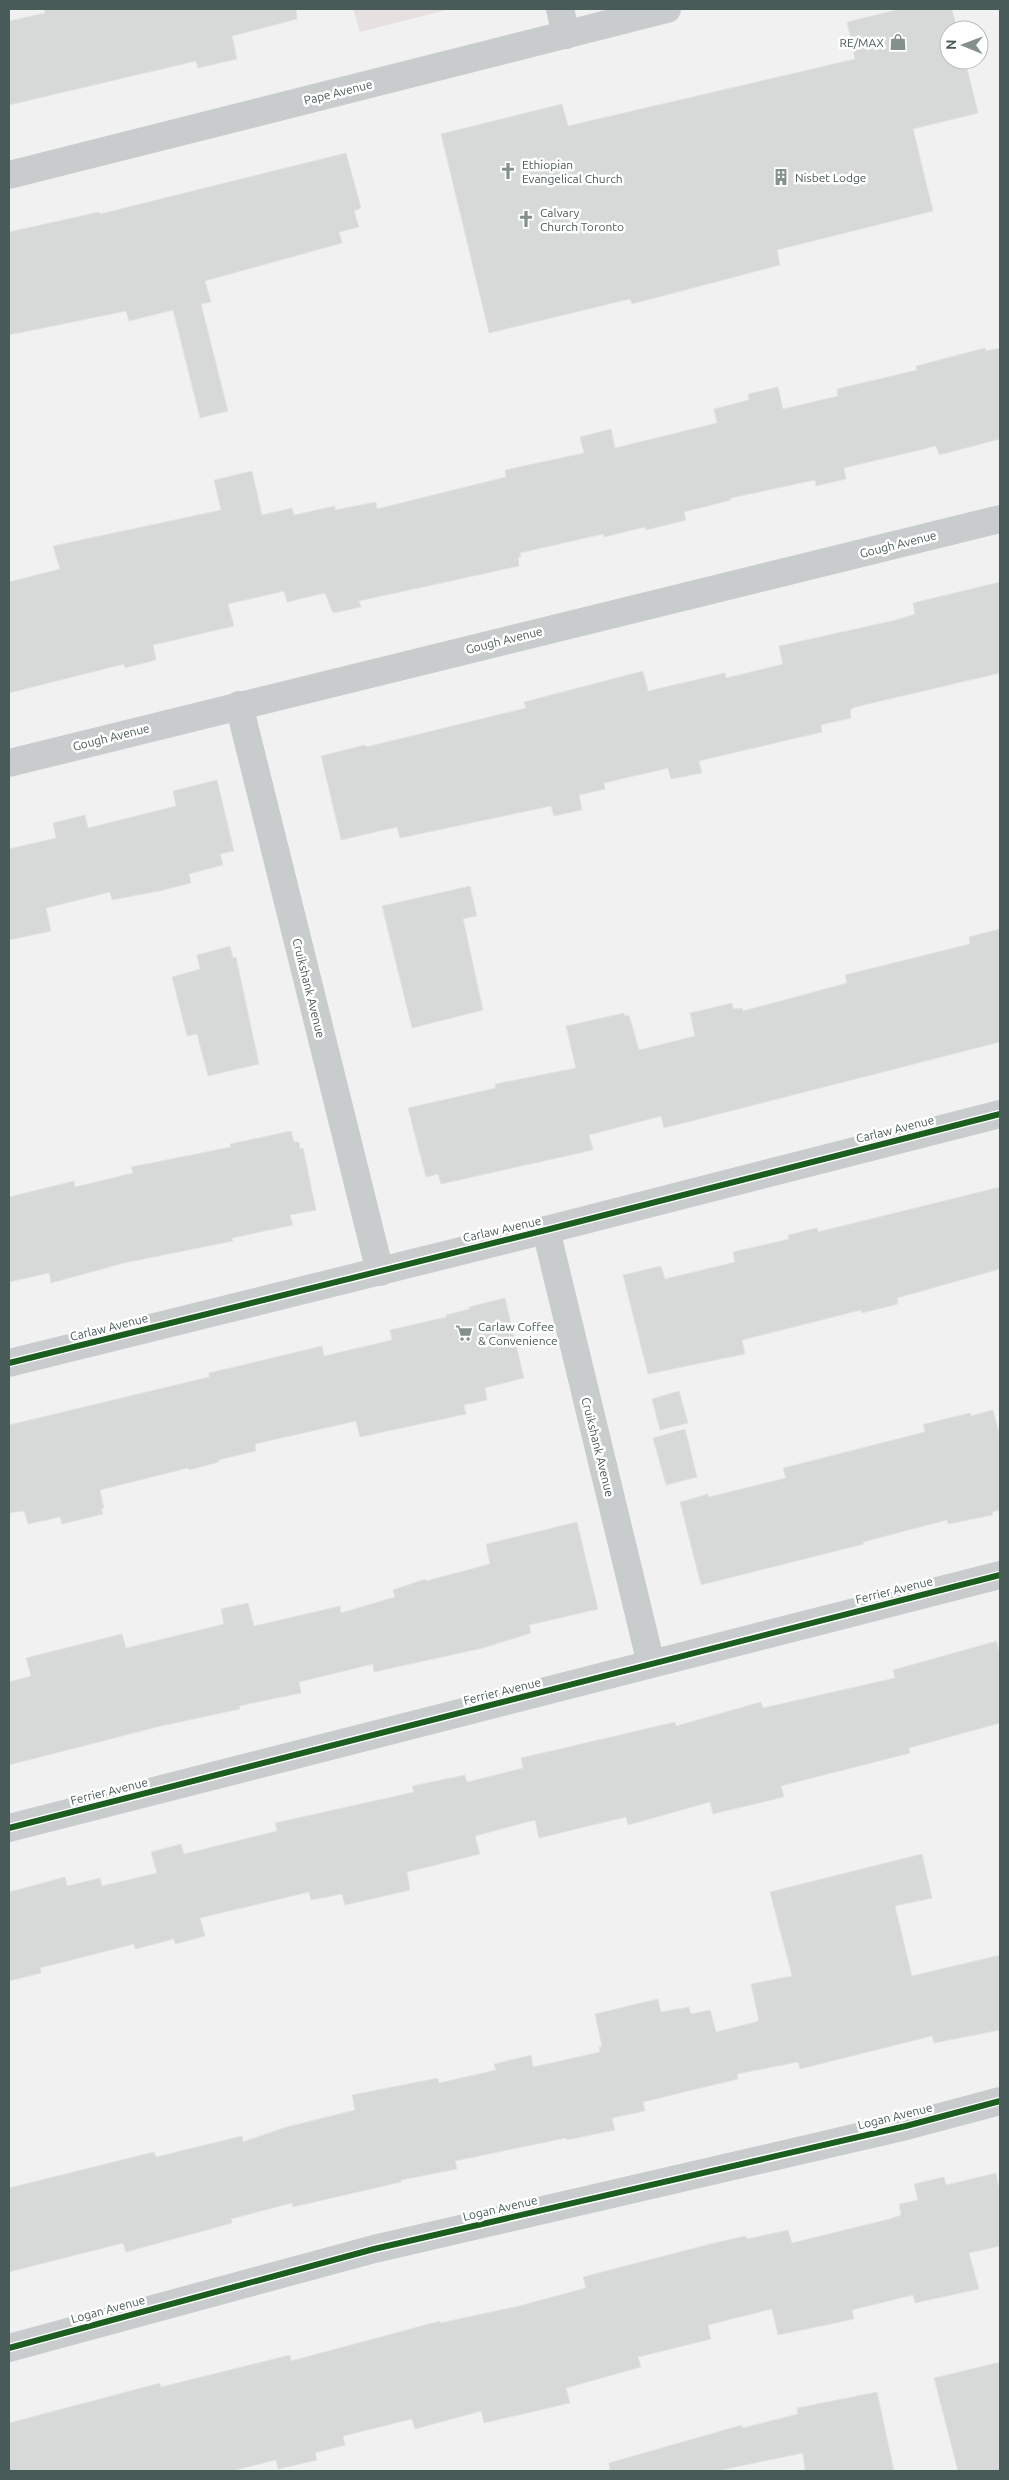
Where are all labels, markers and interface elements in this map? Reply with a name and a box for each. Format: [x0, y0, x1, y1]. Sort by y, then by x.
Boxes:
north arrow [939, 20, 989, 70]
shop icon: RE/MAX [888, 32, 908, 52]
place label: RE/MAX [839, 36, 885, 49]
text: N [943, 39, 959, 50]
street label: Pape Avenue [302, 77, 374, 107]
place label: Ethiopian Evangelical Church [522, 158, 623, 185]
church icon: Ethiopian Evangelical Church [498, 161, 518, 181]
building icon: Nisbet Lodge [771, 167, 791, 187]
place label: Nisbet Lodge [795, 171, 866, 184]
place label: Calvary Church Toronto [540, 206, 624, 233]
church icon: Calvary Church Toronto [516, 209, 536, 229]
street label: Gough Avenue [858, 528, 938, 560]
street label: Gough Avenue [464, 624, 544, 656]
street label: Gough Avenue [71, 721, 151, 753]
street label: Cruikshank Avenue [290, 937, 328, 1039]
street label: Carlaw Avenue [855, 1113, 935, 1145]
street label: Carlaw Avenue [462, 1214, 542, 1244]
street label: Carlaw Avenue [69, 1311, 149, 1343]
place label: Carlaw Coffee & Convenience [478, 1320, 558, 1347]
supermarket icon: Carlaw Coffee & Convenience [454, 1323, 474, 1343]
street label: Cruikshank Avenue [579, 1396, 617, 1498]
street label: Ferrier Avenue [854, 1574, 934, 1606]
street label: Ferrier Avenue [462, 1675, 542, 1707]
street label: Ferrier Avenue [69, 1775, 149, 1807]
street label: Logan Avenue [856, 2100, 934, 2132]
street label: Logan Avenue [461, 2193, 539, 2223]
street label: Logan Avenue [69, 2293, 147, 2325]

